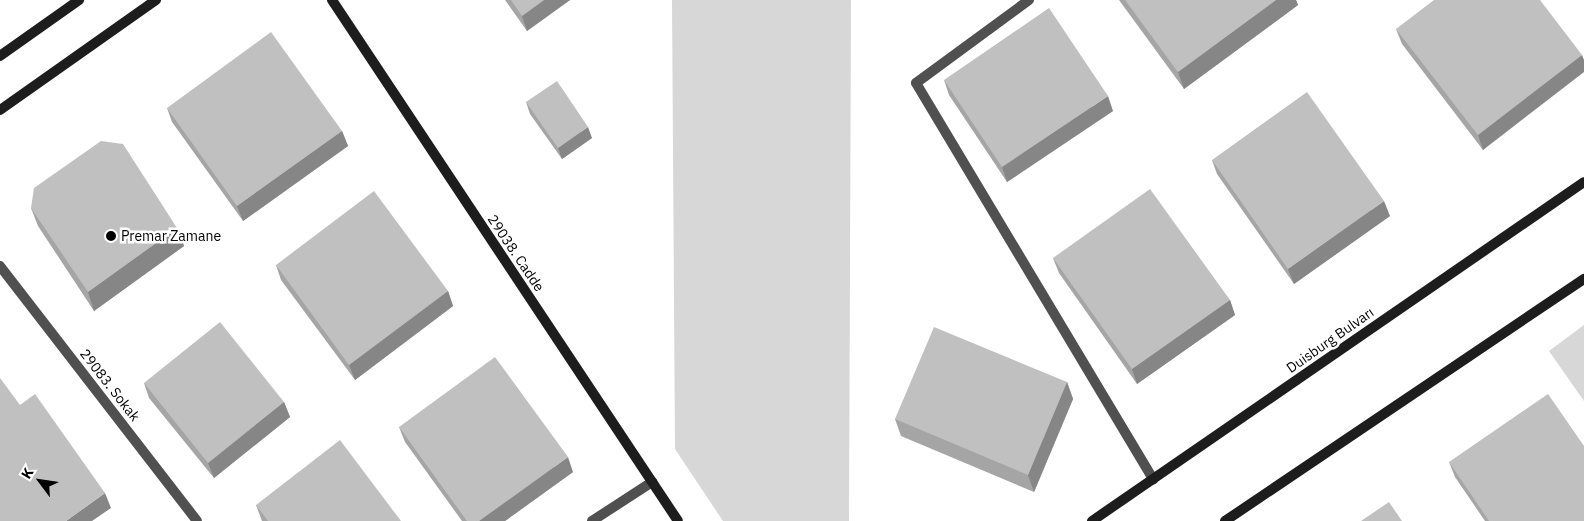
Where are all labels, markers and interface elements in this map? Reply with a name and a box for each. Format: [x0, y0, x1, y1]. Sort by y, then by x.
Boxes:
street label: 29038. Cadde [484, 211, 548, 295]
place label: Premar Zamane [121, 228, 221, 244]
marker: Premar Zamane [105, 230, 117, 242]
street label: Duisburg Bulvarı [1283, 304, 1377, 376]
street label: 29083. Sokak [77, 345, 143, 425]
north arrow [15, 456, 65, 506]
text: K [17, 464, 37, 482]

